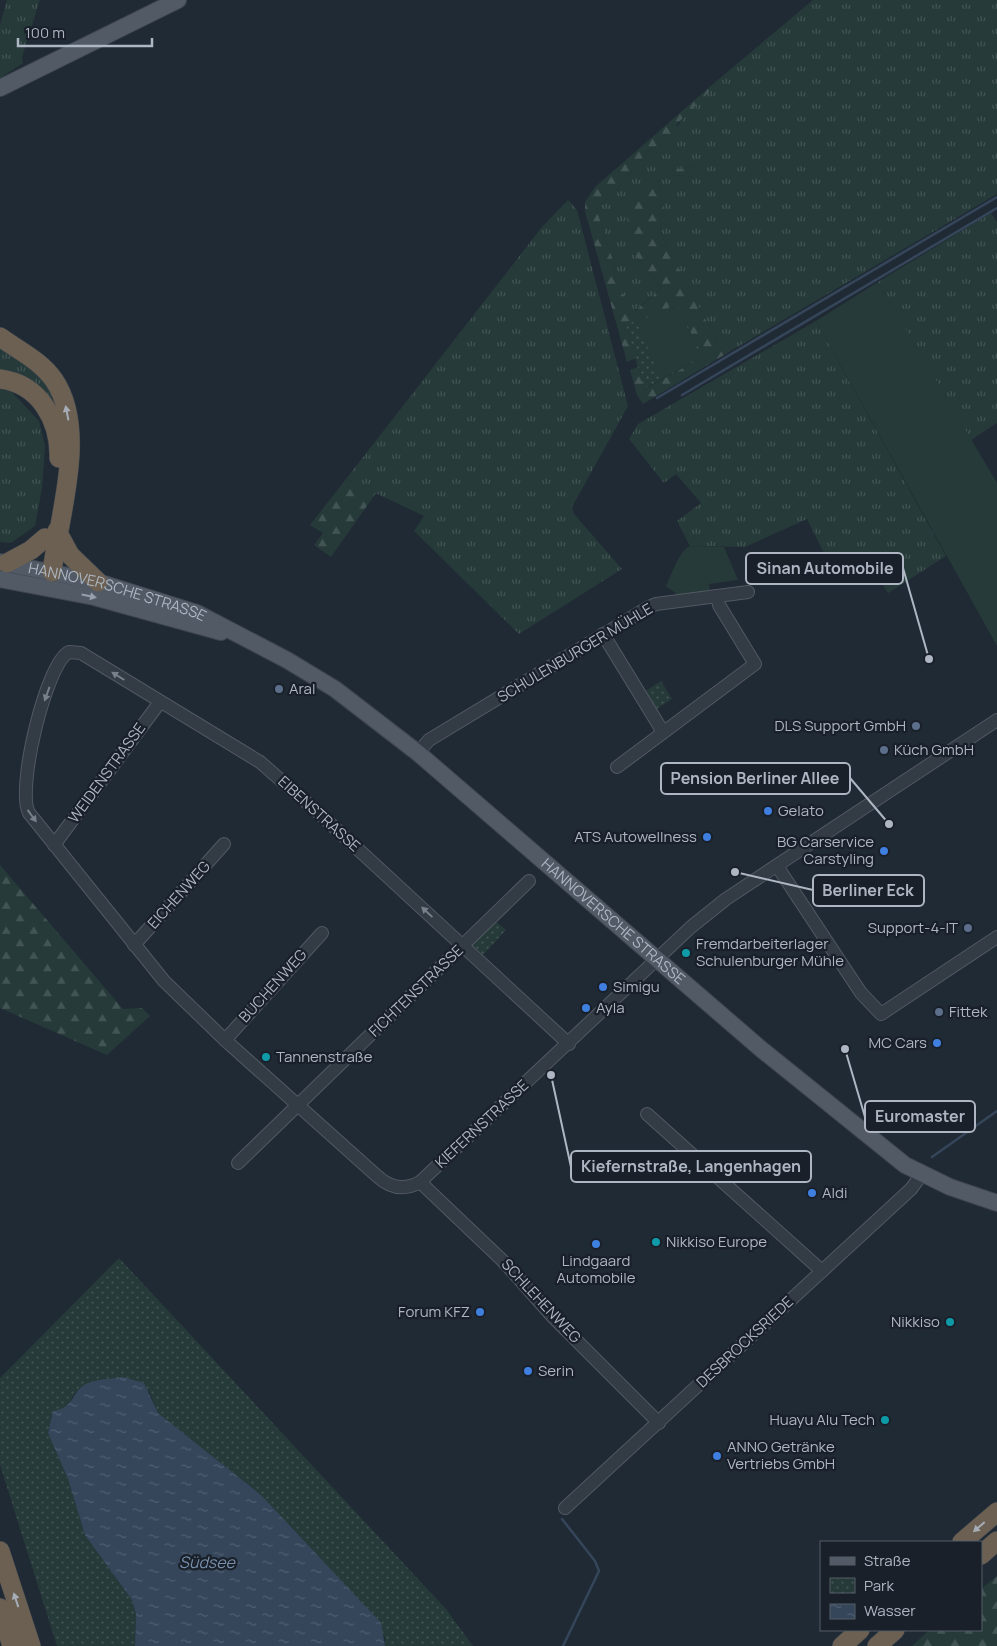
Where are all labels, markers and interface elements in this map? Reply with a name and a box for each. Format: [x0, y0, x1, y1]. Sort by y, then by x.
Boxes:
scale bar [18, 15, 151, 47]
text: 100 m [25, 22, 65, 43]
one-way arrow [63, 405, 71, 421]
callout: Sinan Automobile [746, 553, 903, 584]
street label: HANNOVERSCHE STRASSE [26, 557, 210, 626]
text: Sinan Automobile [756, 557, 894, 579]
one-way arrow [81, 592, 97, 600]
street label: SCHULENBURGER MÜHLE [493, 598, 656, 707]
one-way arrow [112, 672, 125, 681]
place label: Aral [289, 678, 315, 699]
marker: Aral [273, 683, 285, 695]
one-way arrow [43, 687, 51, 702]
place label: DLS Support GmbH [774, 715, 906, 736]
street label: WEIDENSTRASSE [63, 718, 150, 827]
marker: DLS Support GmbH [910, 720, 922, 732]
place label: Küch GmbH [894, 739, 974, 760]
marker: Küch GmbH [878, 744, 890, 756]
callout: Pension Berliner Allee [661, 763, 850, 794]
text: Pension Berliner Allee [671, 767, 840, 789]
street label: EIBENSTRASSE [274, 771, 365, 856]
place label: Gelato [778, 800, 824, 821]
marker: Gelato [762, 805, 774, 817]
one-way arrow [27, 809, 37, 823]
place label: ATS Autowellness [574, 826, 697, 847]
marker: ATS Autowellness [701, 831, 713, 843]
place label: BG Carservice Carstyling [777, 831, 874, 869]
marker: BG Carservice Carstyling [878, 845, 890, 857]
street label: HANNOVERSCHE STRASSE [537, 853, 690, 989]
street label: EICHENWEG [143, 856, 215, 933]
callout: Berliner Eck [813, 875, 924, 906]
text: Berliner Eck [822, 879, 914, 901]
one-way arrow [422, 906, 434, 918]
place label: Support-4-IT [868, 917, 958, 938]
marker: Support-4-IT [962, 922, 974, 934]
place label: Fremdarbeiterlager Schulenburger Mühle [696, 933, 844, 971]
street label: FICHTENSTRASSE [364, 940, 468, 1041]
street label: BUCHENWEG [234, 944, 312, 1027]
marker: Fremdarbeiterlager Schulenburger Mühle [680, 947, 692, 959]
place label: Simigu [613, 976, 660, 997]
marker: Simigu [597, 981, 609, 993]
place label: Ayla [596, 997, 625, 1018]
place label: Fittek [949, 1001, 988, 1022]
marker: Ayla [580, 1002, 592, 1014]
marker: Fittek [933, 1006, 945, 1018]
place label: MC Cars [869, 1032, 927, 1053]
marker: MC Cars [931, 1037, 943, 1049]
place label: Tannenstraße [276, 1046, 373, 1067]
marker: Tannenstraße [260, 1051, 272, 1063]
street label: KIEFERNSTRASSE [430, 1075, 533, 1173]
callout: Euromaster [865, 1101, 975, 1132]
text: Euromaster [875, 1105, 965, 1127]
callout: Kiefernstraße, Langenhagen [571, 1151, 811, 1182]
text: Kiefernstraße, Langenhagen [581, 1155, 801, 1177]
place label: Aldi [822, 1182, 847, 1203]
marker: Aldi [806, 1187, 818, 1199]
place label: Nikkiso Europe [666, 1231, 767, 1252]
marker: Nikkiso Europe [650, 1236, 662, 1248]
marker: Lindgaard Automobile [590, 1238, 602, 1250]
place label: Lindgaard Automobile [556, 1250, 636, 1288]
street label: SCHLEHENWEG [497, 1254, 586, 1348]
street label: DESBROCKSRIEDE [692, 1291, 798, 1392]
place label: Forum KFZ [398, 1301, 470, 1322]
marker: Forum KFZ [474, 1306, 486, 1318]
place label: Nikkiso [891, 1311, 940, 1332]
marker: Nikkiso [944, 1316, 956, 1328]
place label: Serin [538, 1360, 574, 1381]
marker: Serin [522, 1365, 534, 1377]
place label: Huayu Alu Tech [769, 1409, 875, 1430]
marker: Huayu Alu Tech [879, 1414, 891, 1426]
place label: ANNO Getränke Vertriebs GmbH [727, 1436, 835, 1474]
marker: ANNO Getränke Vertriebs GmbH [711, 1450, 723, 1462]
one-way arrow [974, 1521, 986, 1533]
legend [820, 1541, 982, 1631]
text: Straße [864, 1550, 911, 1571]
water label: Südsee [179, 1551, 237, 1573]
text: Park [864, 1575, 894, 1596]
one-way arrow [12, 1592, 19, 1607]
text: Wasser [864, 1600, 916, 1621]

